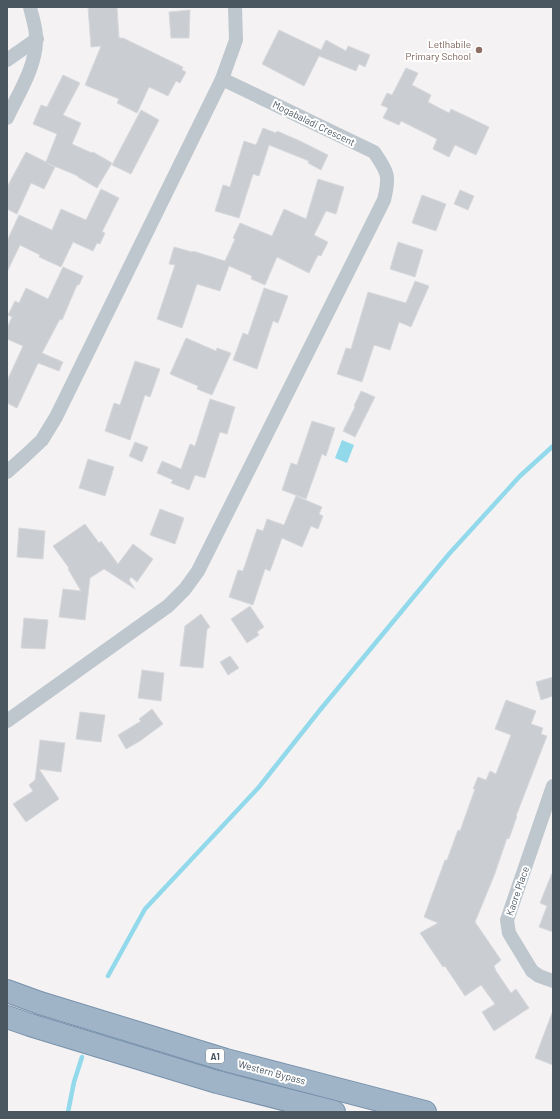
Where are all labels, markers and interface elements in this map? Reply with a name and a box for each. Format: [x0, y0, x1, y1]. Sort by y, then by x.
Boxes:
place label: Letlhabile Primary School [405, 38, 471, 62]
marker: Letlhabile Primary School [474, 45, 484, 55]
street label: Mogabaladi Crescent [271, 98, 358, 148]
street label: Kaore Place [503, 865, 531, 917]
road number: A1 [206, 1049, 224, 1063]
street label: Western Bypass [237, 1057, 307, 1087]

